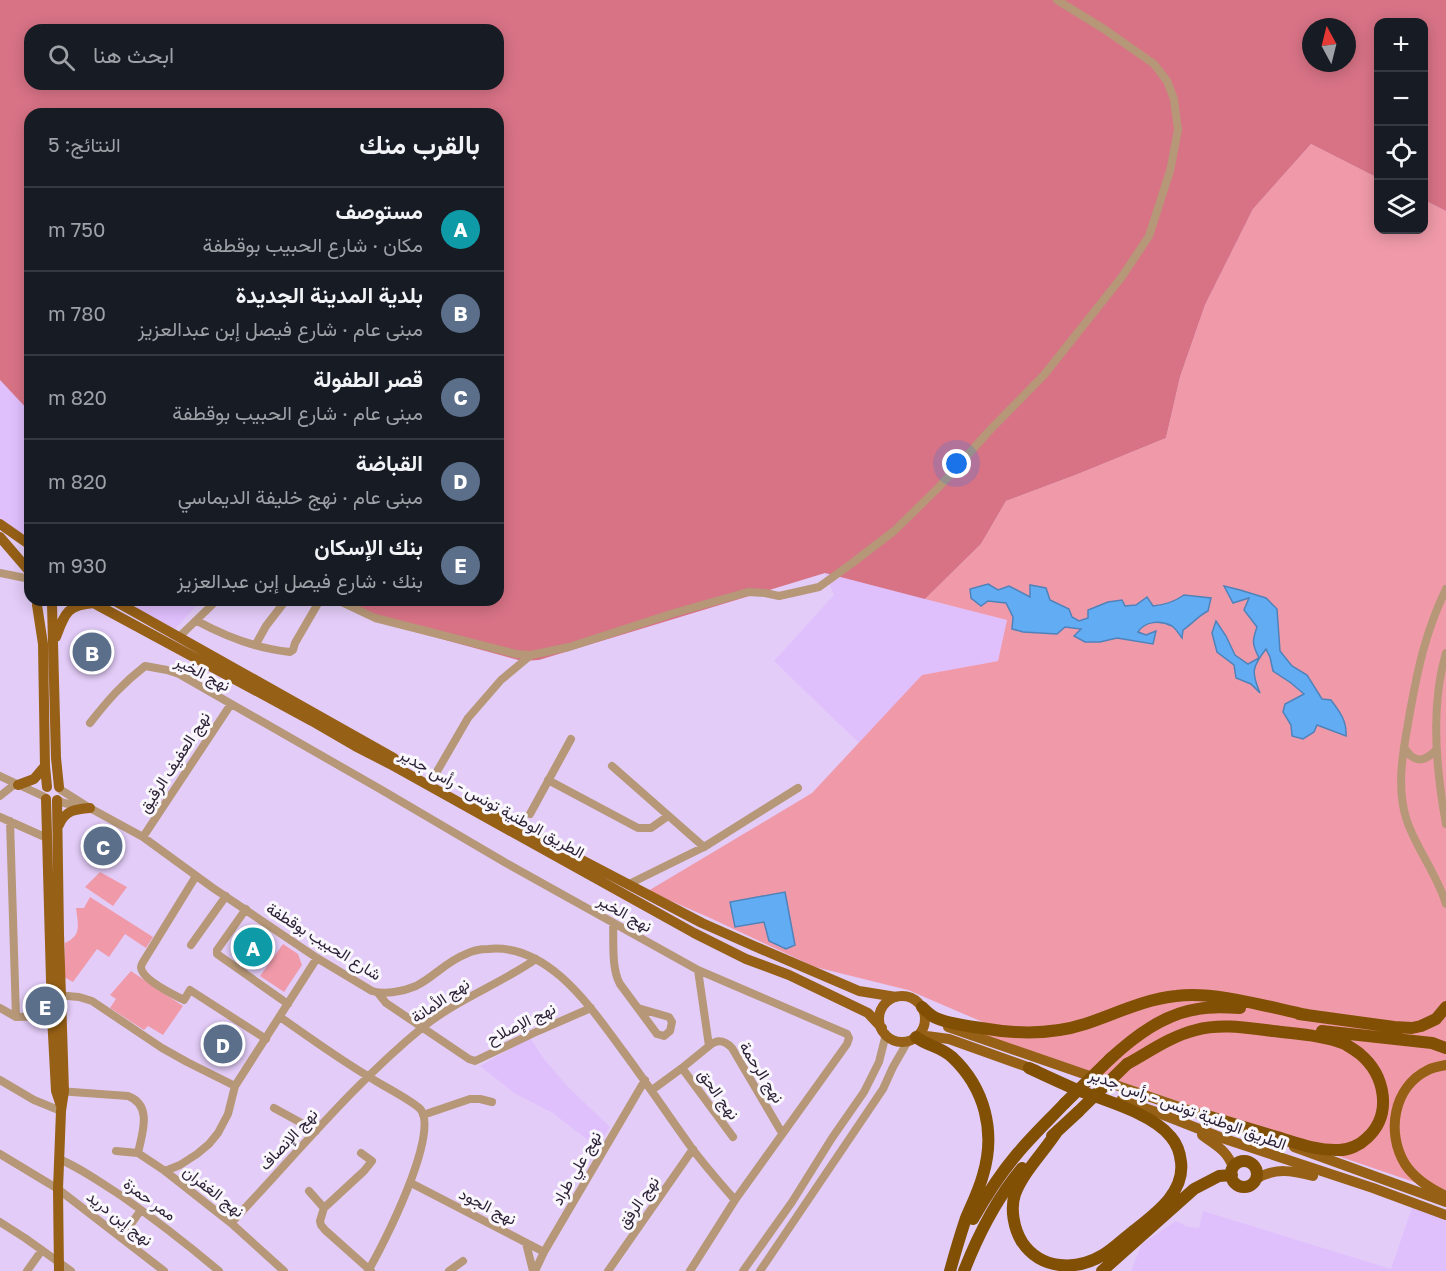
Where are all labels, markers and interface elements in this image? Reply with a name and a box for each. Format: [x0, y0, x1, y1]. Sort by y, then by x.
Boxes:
north arrow [1302, 18, 1356, 72]
map controls [1374, 18, 1428, 234]
button: + [1374, 18, 1428, 72]
search box [24, 24, 504, 90]
icon: search [45, 41, 78, 74]
text: ابحث هنا [93, 41, 174, 68]
button: − [1374, 72, 1428, 126]
button: locate [1374, 126, 1428, 180]
text: بالقرب منك [359, 129, 480, 160]
text: النتائج: 5 [48, 132, 121, 156]
button: layers [1374, 180, 1428, 234]
text: مستوصف [335, 197, 423, 224]
text: 750 m [48, 217, 105, 241]
text: A [453, 217, 468, 241]
text: مكان · شارع الحبيب بوقطفة [203, 232, 423, 256]
text: بلدية المدينة الجديدة [236, 281, 423, 308]
text: 780 m [48, 301, 106, 325]
text: B [453, 301, 468, 325]
text: مبنى عام · شارع فيصل إبن عبدالعزيز [138, 316, 423, 340]
text: قصر الطفولة [313, 365, 423, 392]
text: 820 m [48, 385, 107, 409]
text: C [453, 385, 468, 409]
text: مبنى عام · شارع الحبيب بوقطفة [172, 400, 423, 424]
text: القباضة [356, 449, 423, 476]
your location [942, 449, 971, 478]
text: 820 m [48, 469, 107, 493]
text: D [453, 469, 468, 493]
text: مبنى عام · نهج خليفة الديماسي [178, 484, 423, 508]
text: بنك الإسكان [314, 533, 423, 560]
text: 930 m [48, 553, 107, 577]
text: E [454, 553, 467, 577]
text: بنك · شارع فيصل إبن عبدالعزيز [177, 568, 423, 592]
pin: B [72, 630, 112, 674]
street label: نهج الخير [170, 650, 234, 697]
street label: نهج العفيف الرقيق [134, 708, 216, 817]
street label: الطريق الوطنية تونس - رأس جدير [395, 743, 588, 863]
pin: C [84, 824, 122, 868]
street label: نهج الخير [592, 889, 656, 938]
street label: شارع الحبيب بوقطفة [262, 898, 385, 986]
pin: A [234, 924, 272, 970]
street label: نهج الأمانة [407, 973, 474, 1028]
pin: E [26, 984, 64, 1028]
street label: نهج الإصلاح [483, 998, 560, 1050]
pin: D [204, 1022, 242, 1066]
street label: نهج الرحمة [734, 1037, 789, 1108]
street label: الطريق الوطنية تونس - رأس جدير [1085, 1064, 1289, 1155]
street label: نهج الحق [692, 1065, 744, 1124]
street label: نهج الإنصاف [255, 1104, 323, 1175]
street label: نهج علي طراد [547, 1127, 609, 1211]
street label: نهج الغفران [178, 1161, 249, 1223]
street label: نهج الرفق [613, 1172, 665, 1233]
street label: ممر حمزة [119, 1173, 180, 1226]
street label: نهج الجود [455, 1183, 520, 1231]
street label: نهج إبن دريد [82, 1186, 157, 1252]

